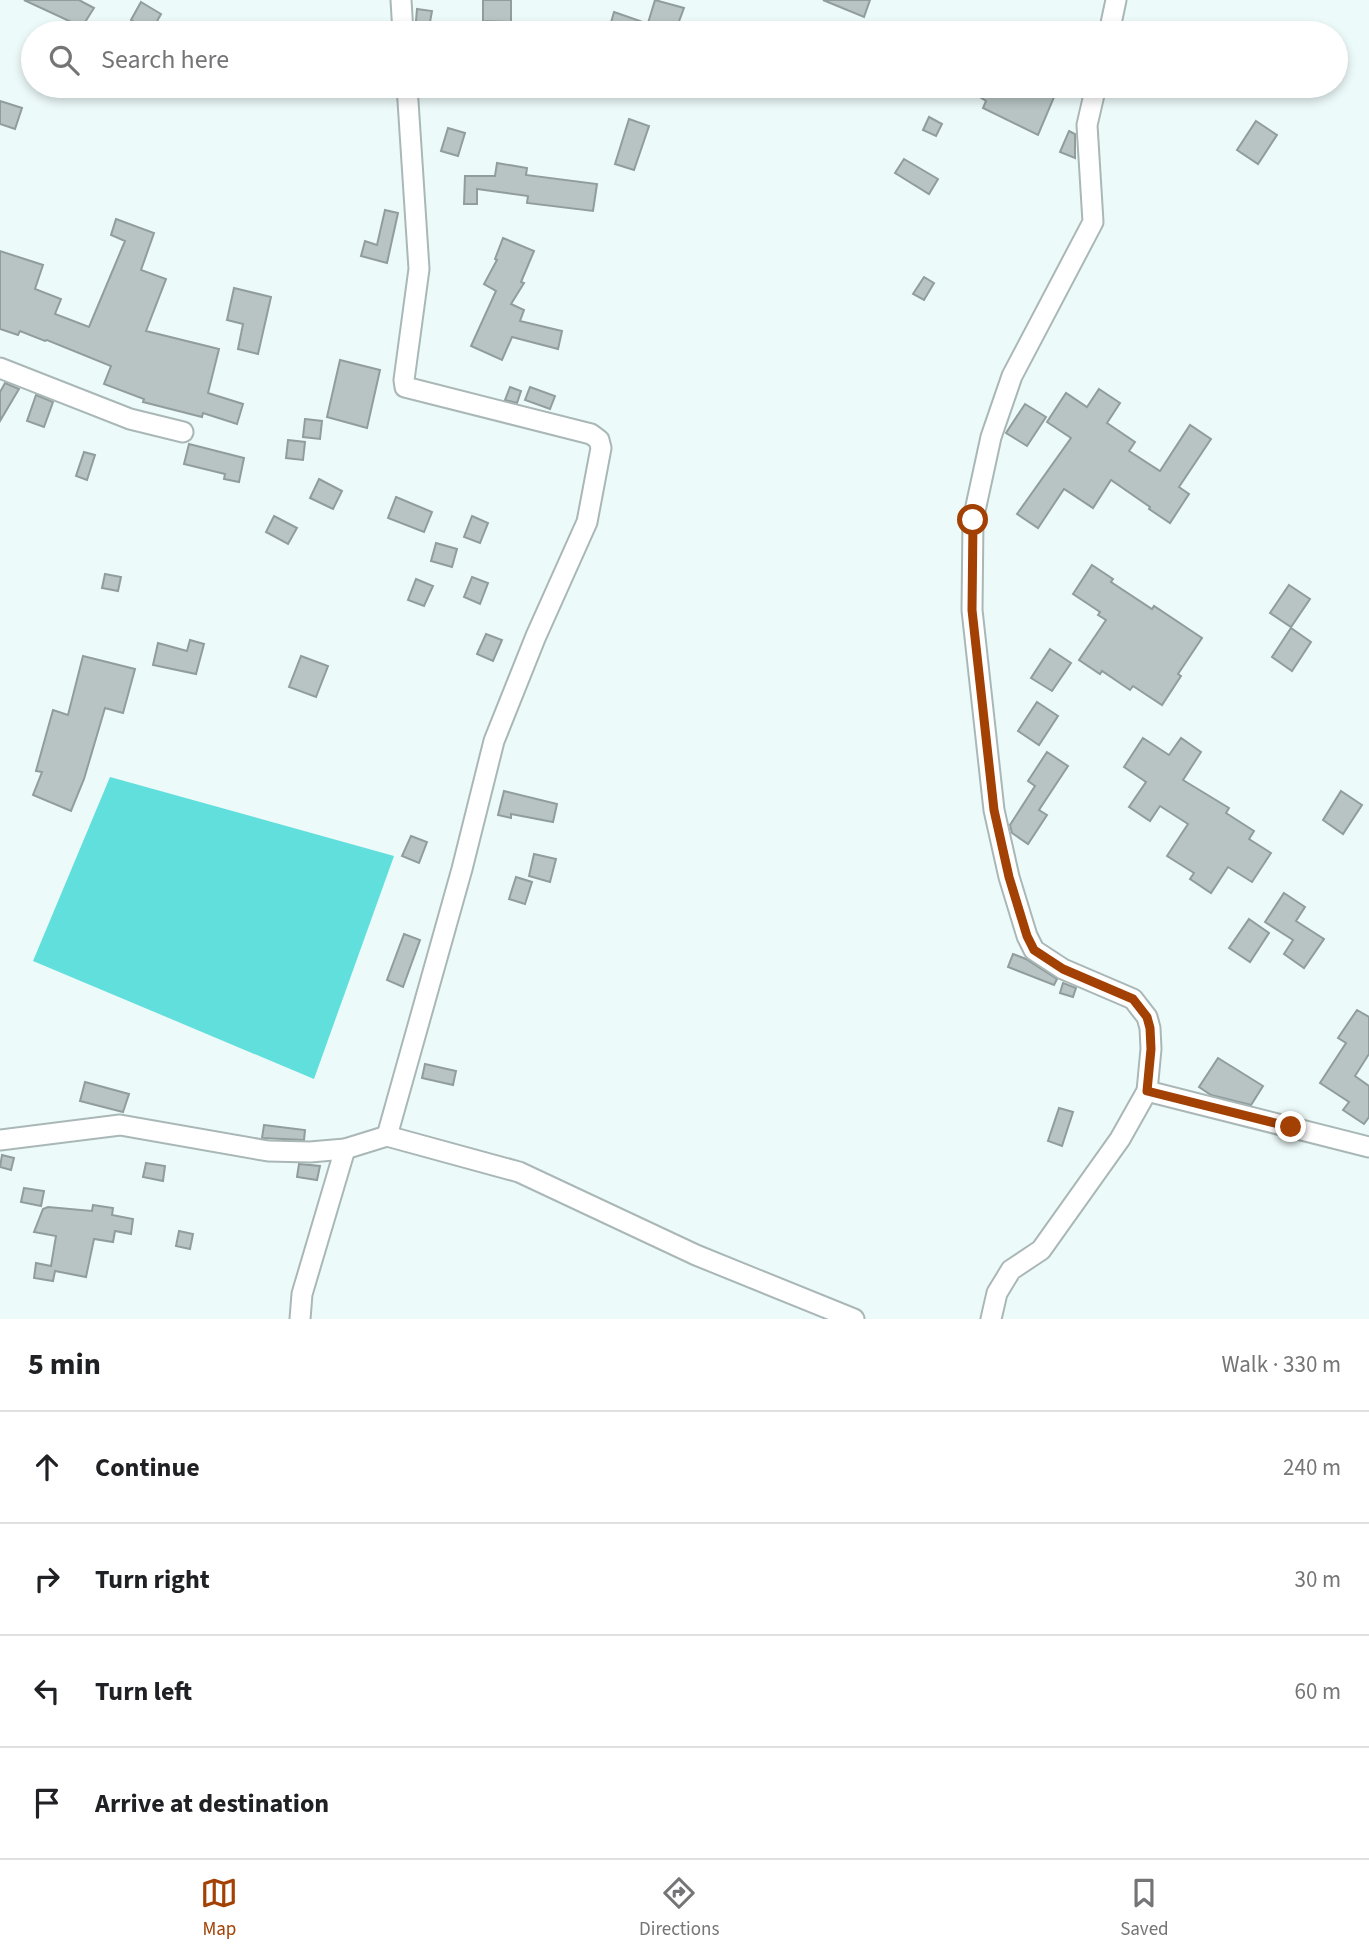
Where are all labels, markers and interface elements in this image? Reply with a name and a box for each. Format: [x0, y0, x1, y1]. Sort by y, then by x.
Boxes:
search box [21, 21, 1348, 98]
icon: search [45, 41, 83, 79]
text: Search here [101, 41, 229, 78]
route start [957, 504, 988, 535]
route end [1275, 1111, 1306, 1142]
text: 5 min [28, 1343, 101, 1386]
text: Walk · 330 m [1222, 1348, 1341, 1381]
icon: ahead [28, 1448, 66, 1486]
text: Continue [95, 1449, 200, 1486]
text: 240 m [1283, 1451, 1341, 1484]
icon: right [28, 1560, 66, 1598]
text: Turn right [95, 1561, 210, 1598]
text: 30 m [1294, 1563, 1341, 1596]
icon: left [28, 1672, 66, 1710]
text: Turn left [95, 1673, 192, 1710]
text: 60 m [1294, 1675, 1341, 1708]
icon: arrive [28, 1784, 66, 1822]
text: Arrive at destination [95, 1785, 329, 1822]
tab: Map [200, 1874, 238, 1943]
tab: Directions [639, 1874, 719, 1943]
tab: Saved [1120, 1874, 1169, 1943]

